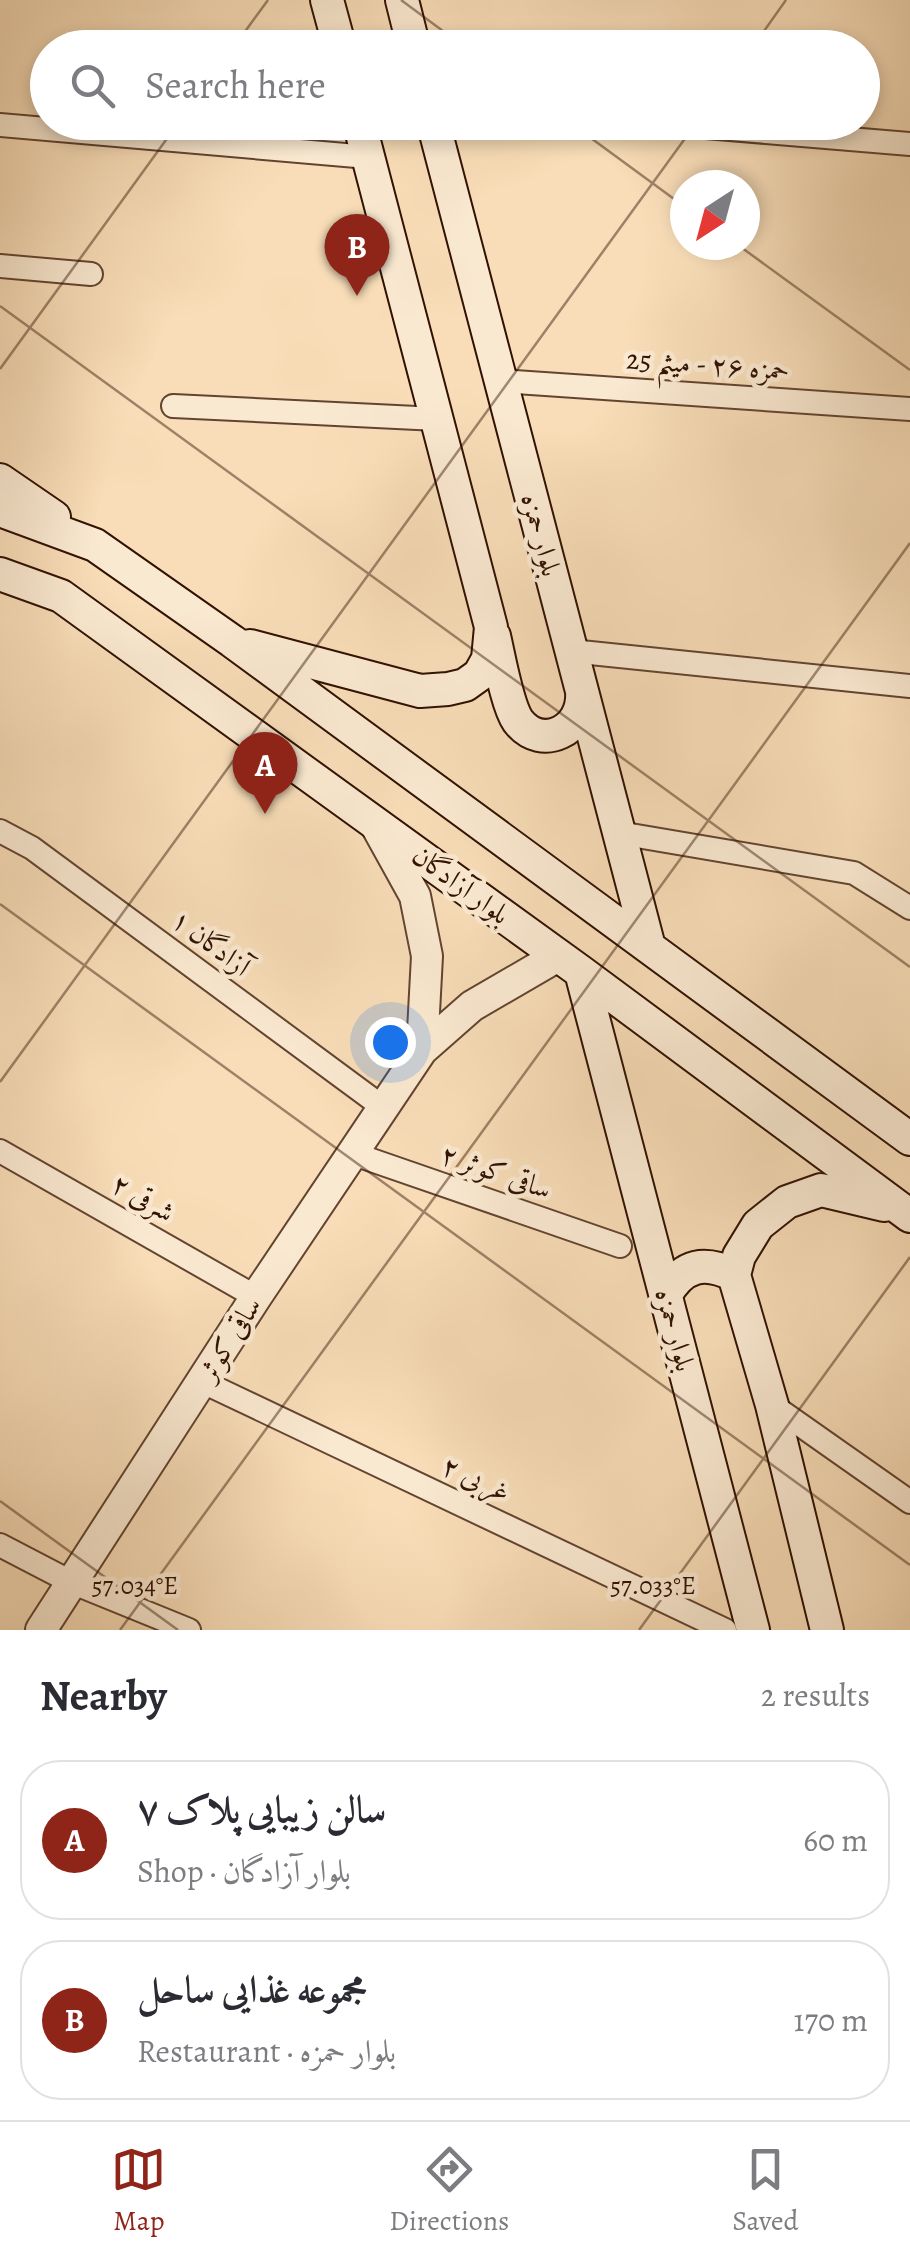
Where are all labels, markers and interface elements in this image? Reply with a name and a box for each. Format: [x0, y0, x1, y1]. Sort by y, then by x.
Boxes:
search box [30, 30, 880, 140]
icon: search [65, 58, 120, 113]
text: Search here [145, 59, 326, 111]
north arrow [670, 170, 760, 260]
pin: B [324, 214, 390, 296]
street label: حمزه ۲۶ - میثم 25 [625, 340, 791, 398]
street label: بلوار حمزه [512, 489, 570, 581]
pin: A [232, 732, 298, 814]
street label: بلوار آزادگان [404, 837, 518, 933]
street label: آزادگان ۱ [164, 901, 261, 987]
your location [365, 1017, 416, 1068]
street label: ساقی کوثر ۲ [436, 1135, 556, 1209]
street label: ۲ شرقی [104, 1165, 182, 1231]
street label: بلوار حمزه [646, 1284, 704, 1376]
street label: ساقی کوثر [188, 1290, 271, 1391]
street label: ۲ غربی [436, 1447, 516, 1511]
text: 57.034°E [92, 1569, 178, 1603]
text: 57.033°E [610, 1569, 696, 1603]
text: Nearby [40, 1667, 167, 1724]
text: 2 results [761, 1673, 870, 1717]
text: سالن زیبایی پلاک ۷ [137, 1783, 386, 1835]
text: A [64, 1818, 85, 1862]
text: 60 m [803, 1818, 868, 1862]
text: Shop · بلوار آزادگان [137, 1849, 351, 1893]
text: مجموعه غذایی ساحل [137, 1963, 367, 2015]
text: B [64, 1998, 85, 2042]
text: 170 m [794, 1998, 868, 2042]
text: Restaurant · بلوار حمزه [137, 2029, 396, 2073]
tab: Map [111, 2142, 166, 2240]
tab: Directions [389, 2142, 509, 2240]
tab: Saved [732, 2142, 799, 2240]

